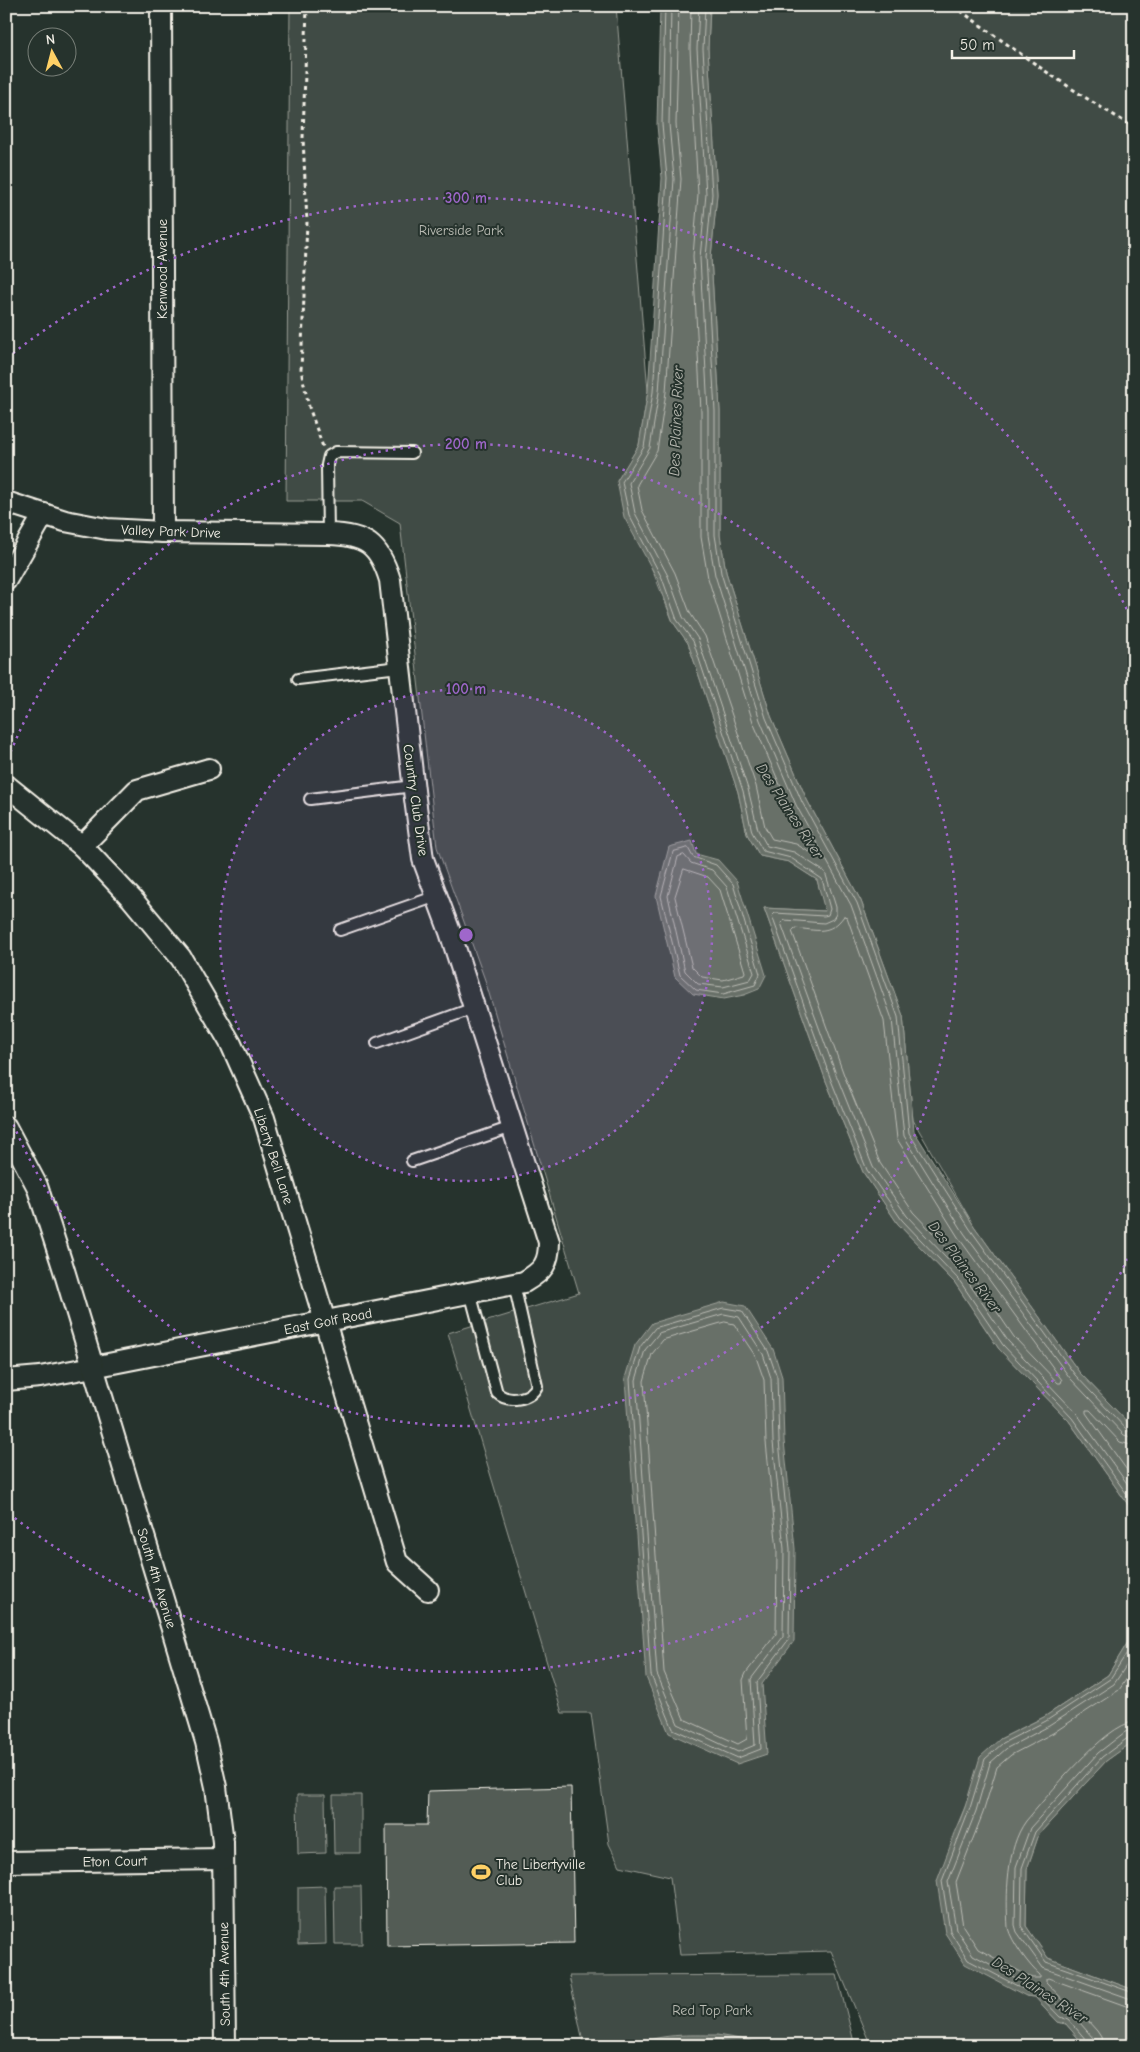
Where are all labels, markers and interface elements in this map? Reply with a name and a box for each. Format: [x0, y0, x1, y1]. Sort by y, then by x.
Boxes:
north arrow [28, 28, 78, 78]
scale bar [952, 28, 1075, 60]
text: N [45, 31, 56, 49]
text: 50 m [960, 36, 995, 54]
text: 300 m [445, 189, 487, 207]
street label: Kenwood Avenue [154, 219, 171, 319]
park label: Riverside Park [419, 222, 504, 239]
water label: Des Plaines River [665, 365, 687, 476]
text: 200 m [445, 435, 487, 453]
street label: Valley Park Drive [121, 521, 221, 542]
text: 100 m [446, 680, 486, 698]
street label: Country Club Drive [399, 743, 432, 857]
water label: Des Plaines River [752, 760, 828, 863]
centre of rings [457, 926, 475, 944]
street label: Liberty Bell Lane [250, 1106, 297, 1207]
water label: Des Plaines River [925, 1218, 1006, 1317]
street label: East Golf Road [283, 1305, 374, 1338]
street label: South 4th Avenue [133, 1526, 180, 1630]
street label: Eton Court [83, 1852, 148, 1871]
place label: The Libertyville Club [496, 1856, 585, 1889]
sports icon: The Libertyville Club [470, 1861, 492, 1883]
street label: South 4th Avenue [215, 1922, 234, 2026]
water label: Des Plaines River [989, 1952, 1092, 2028]
park label: Red Top Park [672, 2002, 752, 2019]

